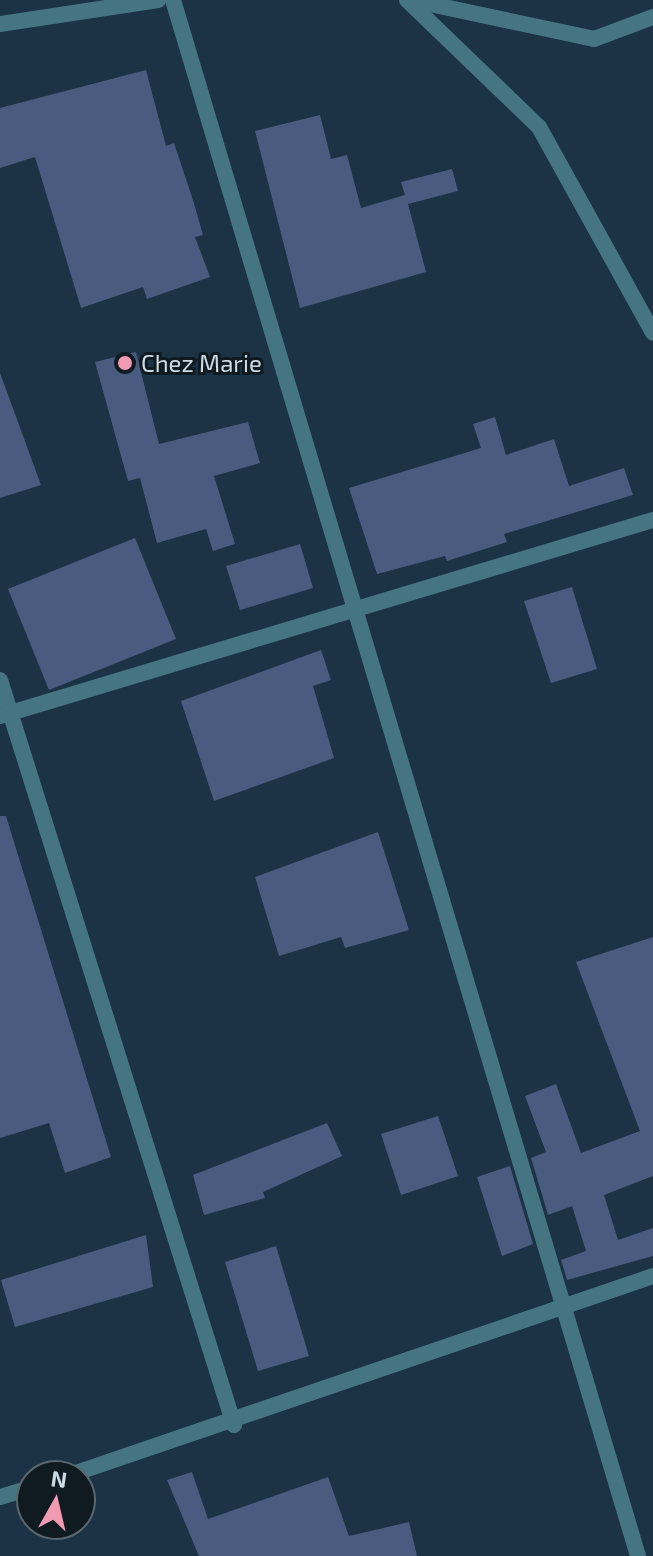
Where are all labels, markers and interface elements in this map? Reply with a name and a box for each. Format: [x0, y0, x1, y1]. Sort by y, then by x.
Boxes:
place label: Chez Marie [141, 349, 262, 377]
marker: Chez Marie [116, 354, 134, 372]
north arrow [16, 1460, 96, 1540]
text: N [49, 1464, 69, 1492]

